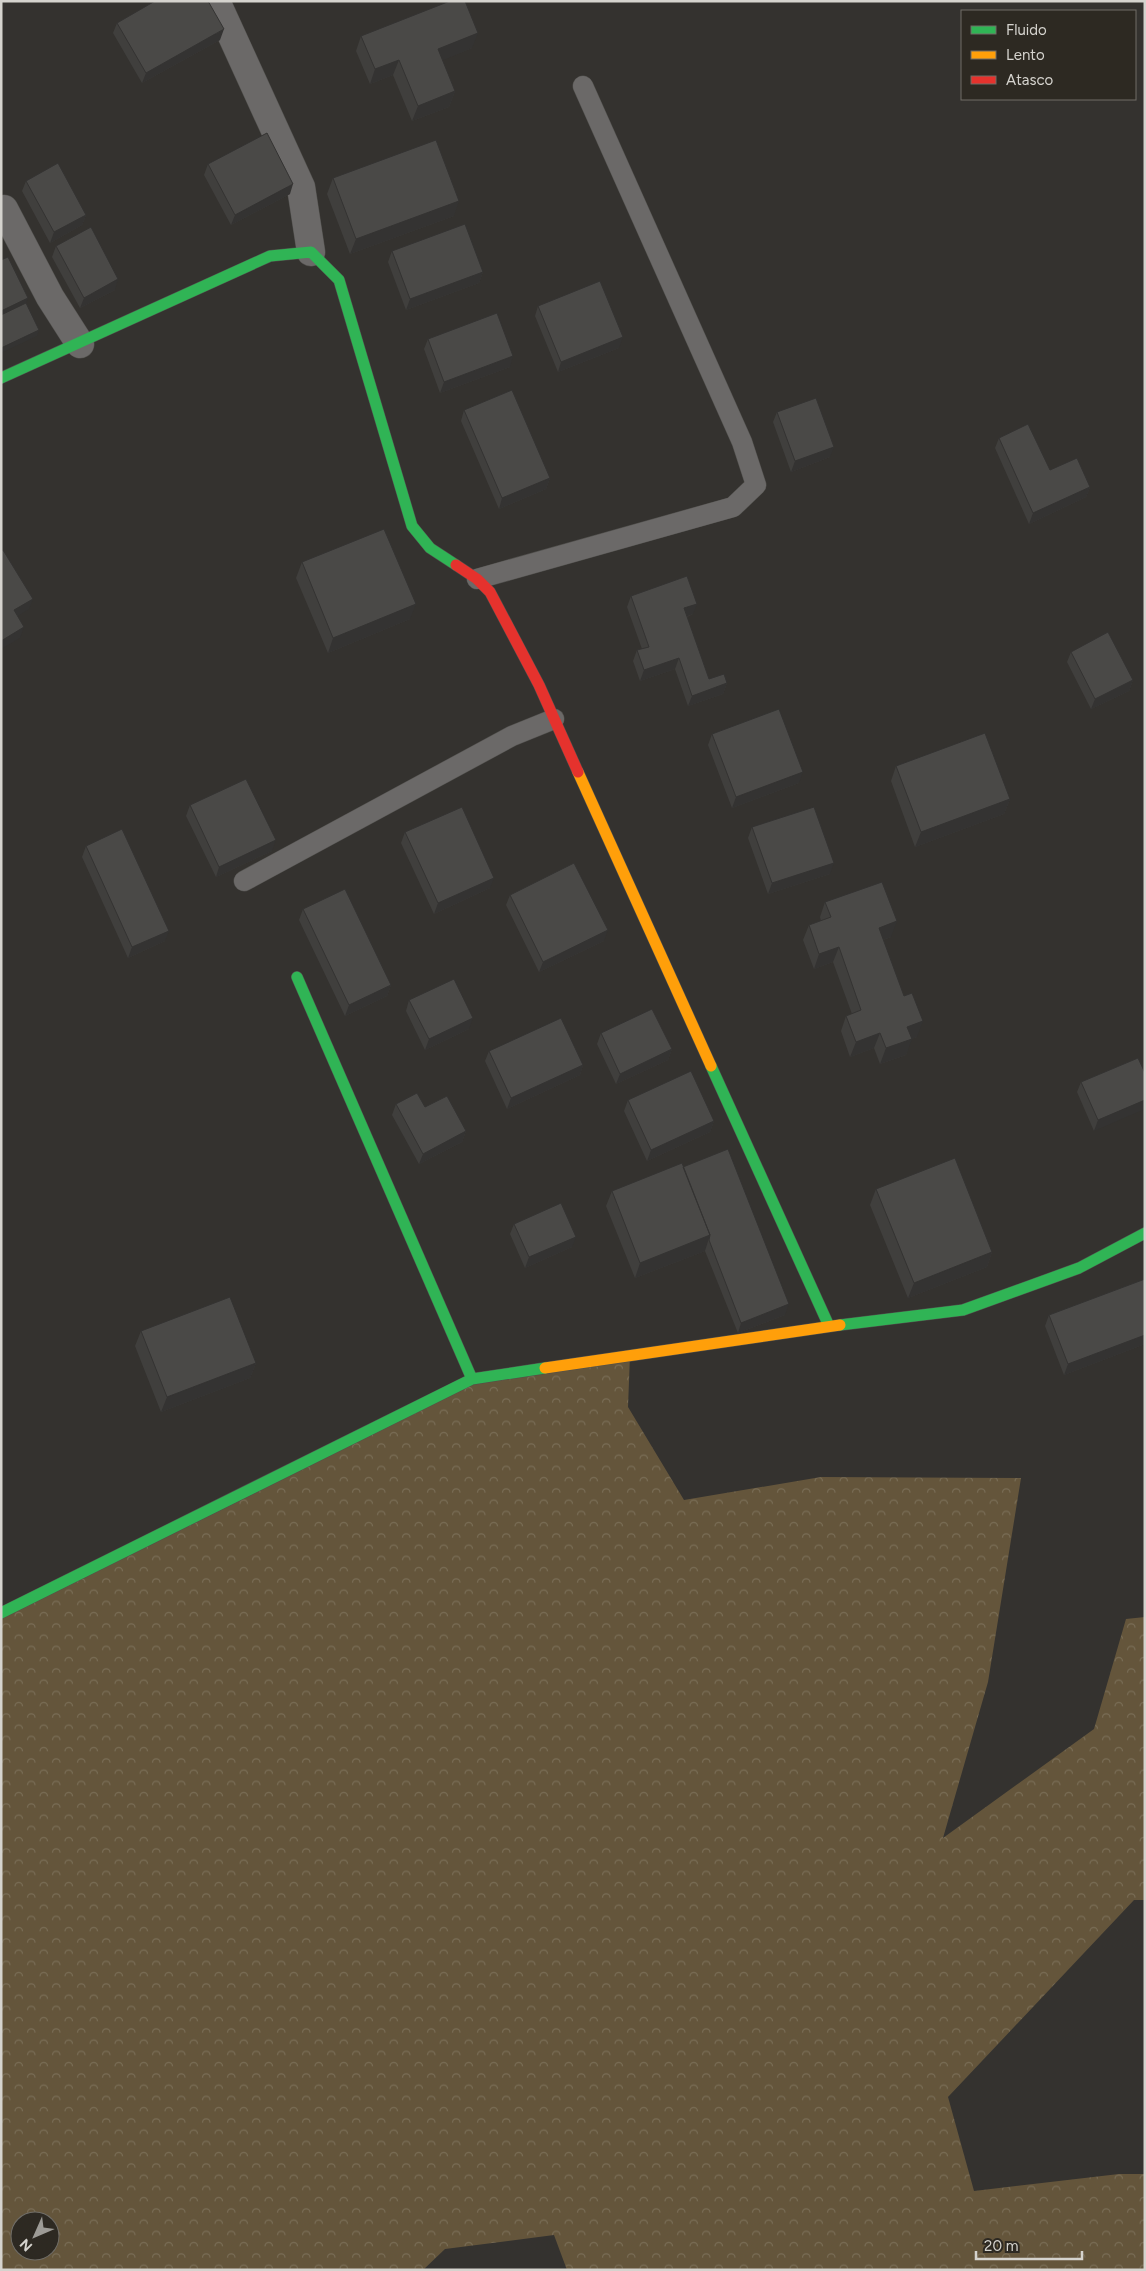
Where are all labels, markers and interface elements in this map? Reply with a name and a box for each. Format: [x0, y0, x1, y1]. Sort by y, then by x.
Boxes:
legend [961, 10, 1136, 100]
text: Fluido [1006, 21, 1047, 39]
text: Lento [1006, 46, 1045, 64]
text: Atasco [1006, 71, 1054, 89]
north arrow [10, 2211, 60, 2261]
scale bar [976, 2228, 1082, 2260]
text: N [16, 2235, 36, 2255]
text: 20 m [984, 2237, 1018, 2255]

